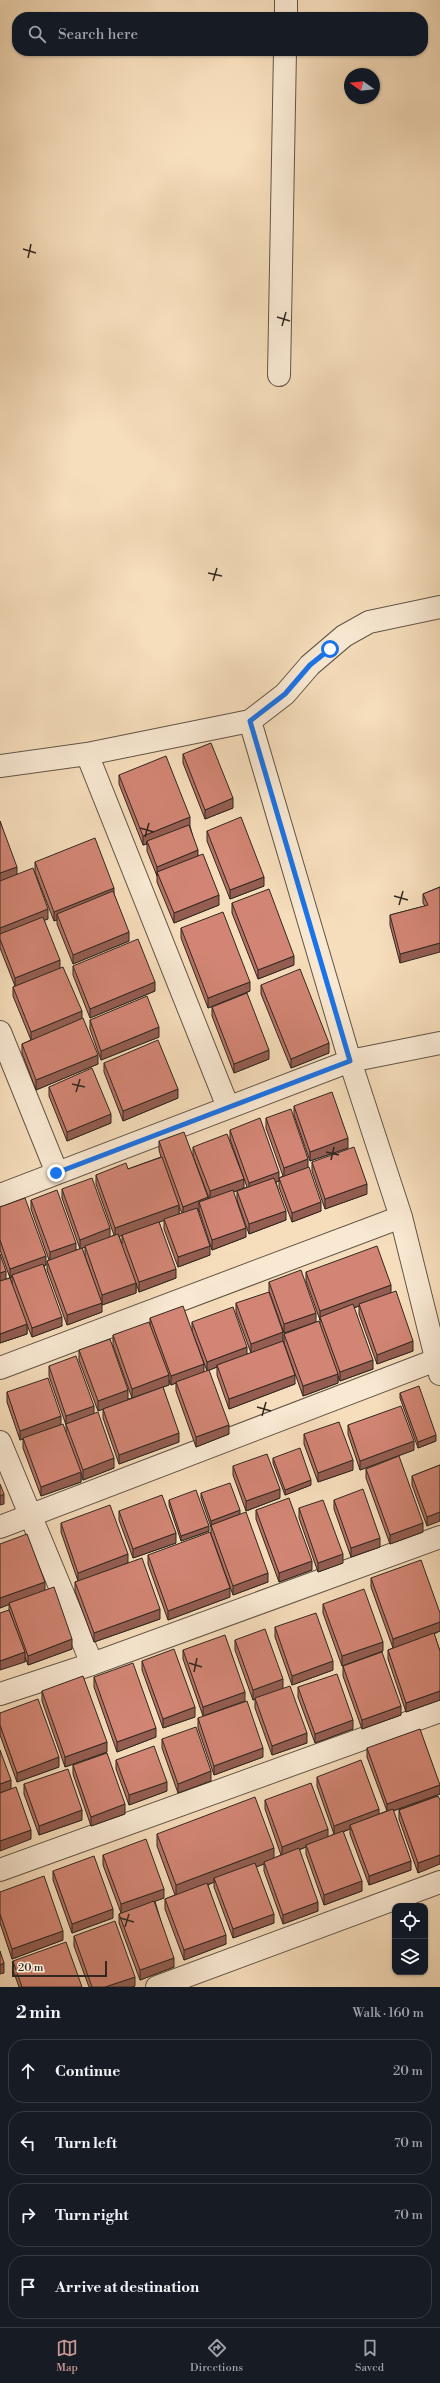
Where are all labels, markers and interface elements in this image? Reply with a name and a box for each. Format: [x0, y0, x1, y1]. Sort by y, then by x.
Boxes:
search box [12, 12, 428, 56]
icon: search [26, 23, 48, 45]
text: Search here [58, 25, 138, 44]
north arrow [344, 68, 380, 104]
route start [321, 640, 339, 658]
route end [47, 1164, 65, 1182]
map controls [392, 1903, 428, 1975]
button: locate [392, 1903, 428, 1939]
button: layers [392, 1939, 428, 1975]
scale bar [12, 1959, 107, 1978]
text: 20 m [18, 1961, 43, 1975]
text: 2 min [16, 2002, 61, 2024]
text: Walk · 160 m [353, 2005, 424, 2021]
icon: ahead [17, 2060, 39, 2082]
text: Continue [55, 2062, 120, 2081]
text: 20 m [393, 2063, 423, 2079]
icon: left [17, 2132, 39, 2154]
text: Turn left [55, 2134, 117, 2153]
text: 70 m [394, 2135, 423, 2151]
icon: right [17, 2204, 39, 2226]
text: Turn right [55, 2206, 129, 2225]
text: 70 m [394, 2207, 423, 2223]
icon: arrive [17, 2276, 39, 2298]
text: Arrive at destination [55, 2278, 199, 2297]
tab: Map [56, 2337, 78, 2375]
tab: Directions [190, 2337, 243, 2375]
tab: Saved [355, 2337, 384, 2375]

